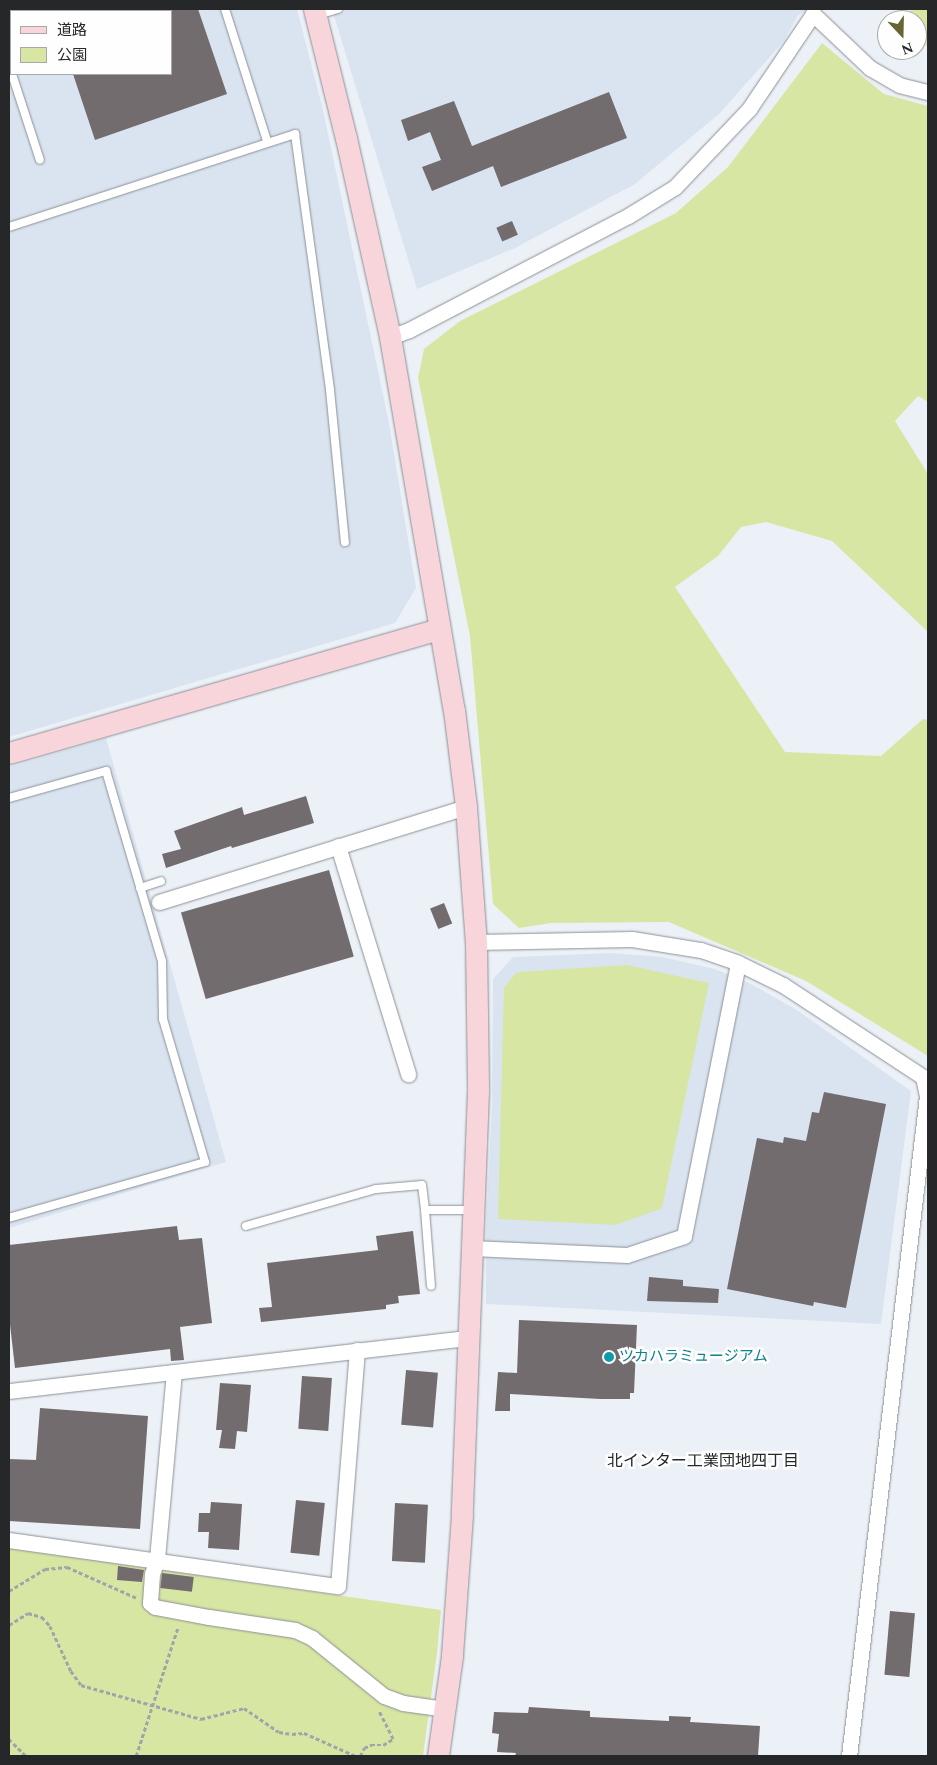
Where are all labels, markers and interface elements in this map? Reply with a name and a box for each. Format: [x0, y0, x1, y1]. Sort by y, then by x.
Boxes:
legend [10, 10, 172, 75]
north arrow [877, 10, 927, 60]
text: 道路 [57, 19, 87, 42]
text: N [898, 37, 916, 60]
text: 公園 [57, 44, 87, 67]
place label: ツカハラミュージアム [619, 1348, 769, 1366]
marker: ツカハラミュージアム [603, 1351, 615, 1363]
district label: 北インター工業団地四丁目 [607, 1451, 799, 1471]

